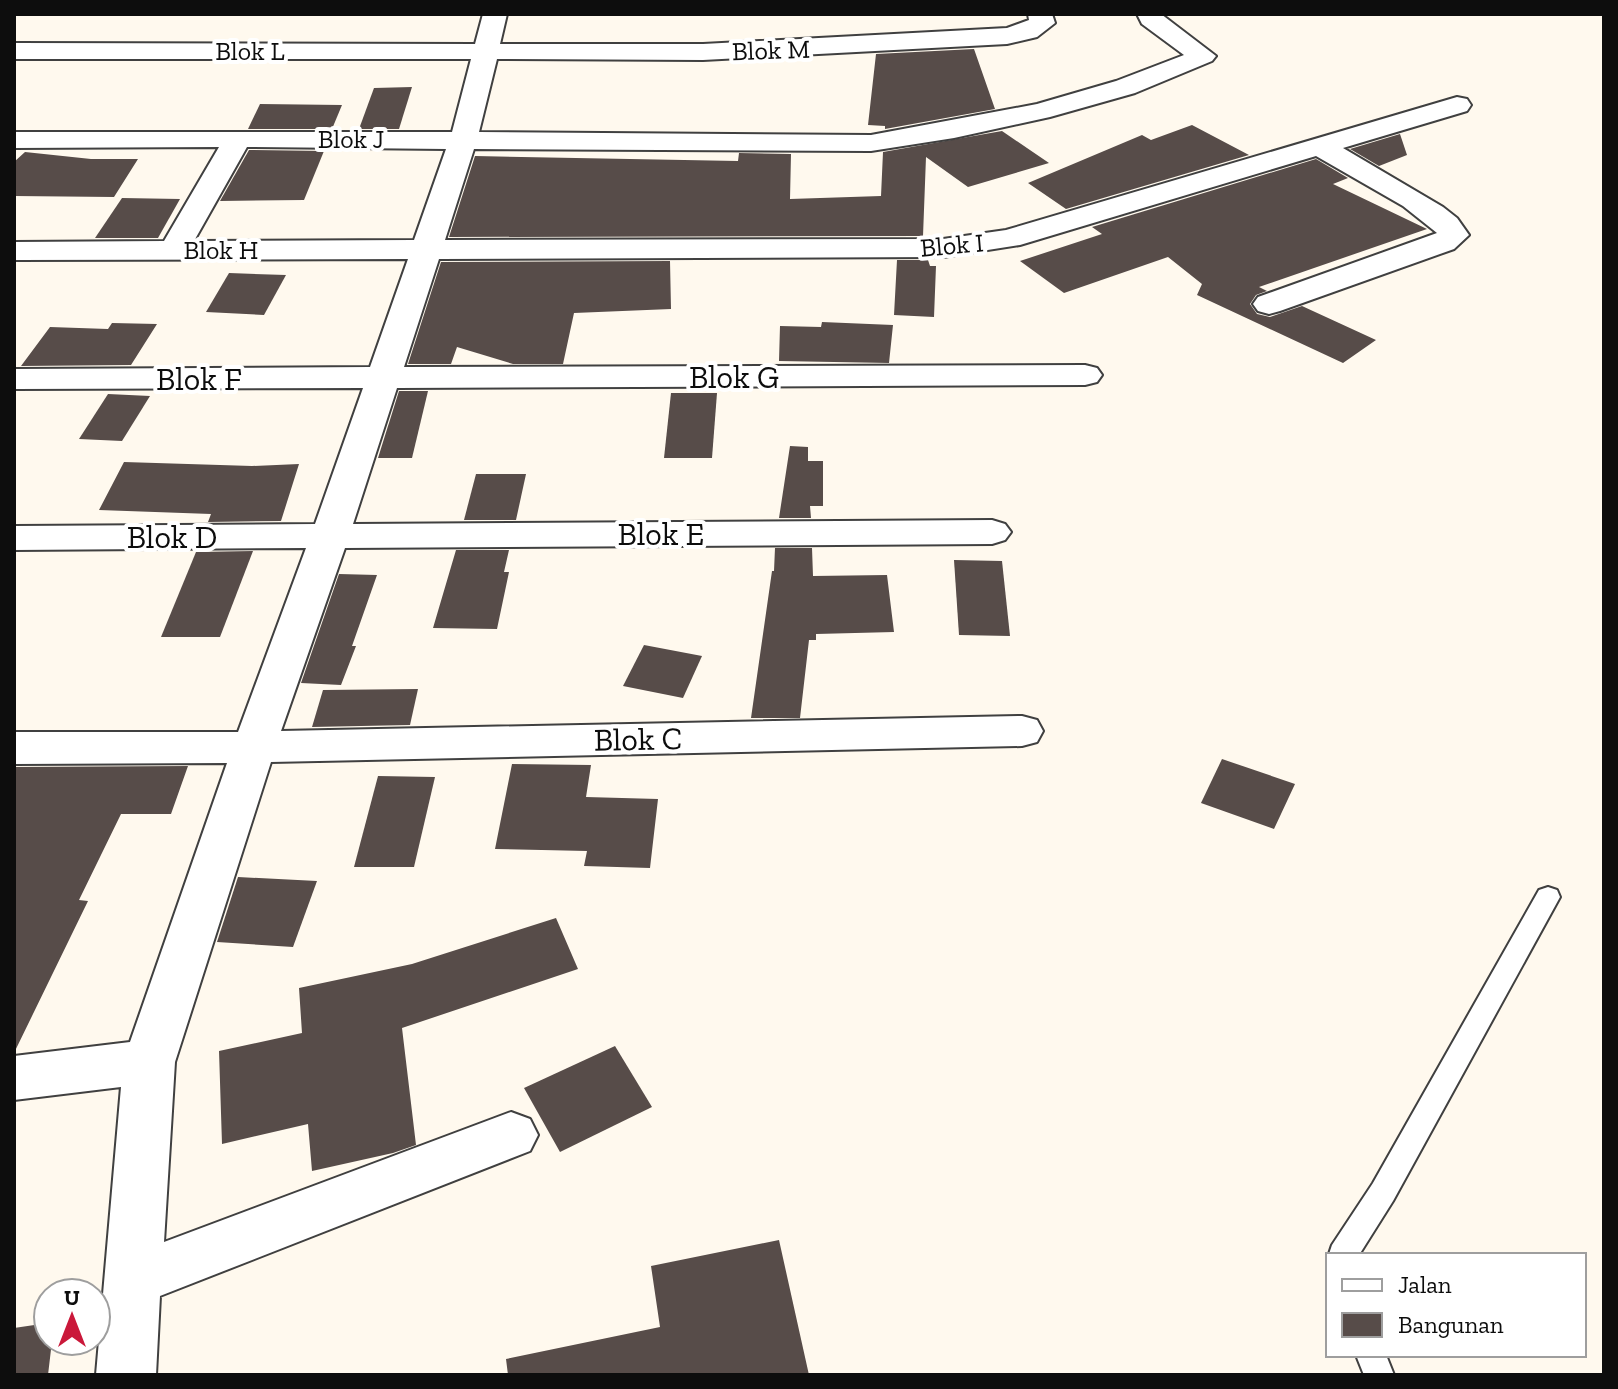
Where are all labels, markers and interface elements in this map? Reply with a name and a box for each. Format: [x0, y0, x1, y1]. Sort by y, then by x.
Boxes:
street label: Blok M [731, 33, 811, 67]
street label: Blok L [215, 35, 285, 67]
street label: Blok J [318, 123, 384, 155]
street label: Blok I [919, 226, 985, 264]
street label: Blok H [184, 234, 258, 266]
street label: Blok G [689, 358, 779, 396]
street label: Blok F [156, 360, 242, 398]
street label: Blok E [618, 515, 704, 553]
street label: Blok D [127, 518, 217, 556]
street label: Blok C [593, 719, 683, 759]
legend [1326, 1253, 1586, 1357]
text: Jalan [1398, 1270, 1452, 1299]
north arrow [32, 1277, 112, 1357]
text: U [64, 1284, 80, 1311]
text: Bangunan [1398, 1310, 1504, 1339]

